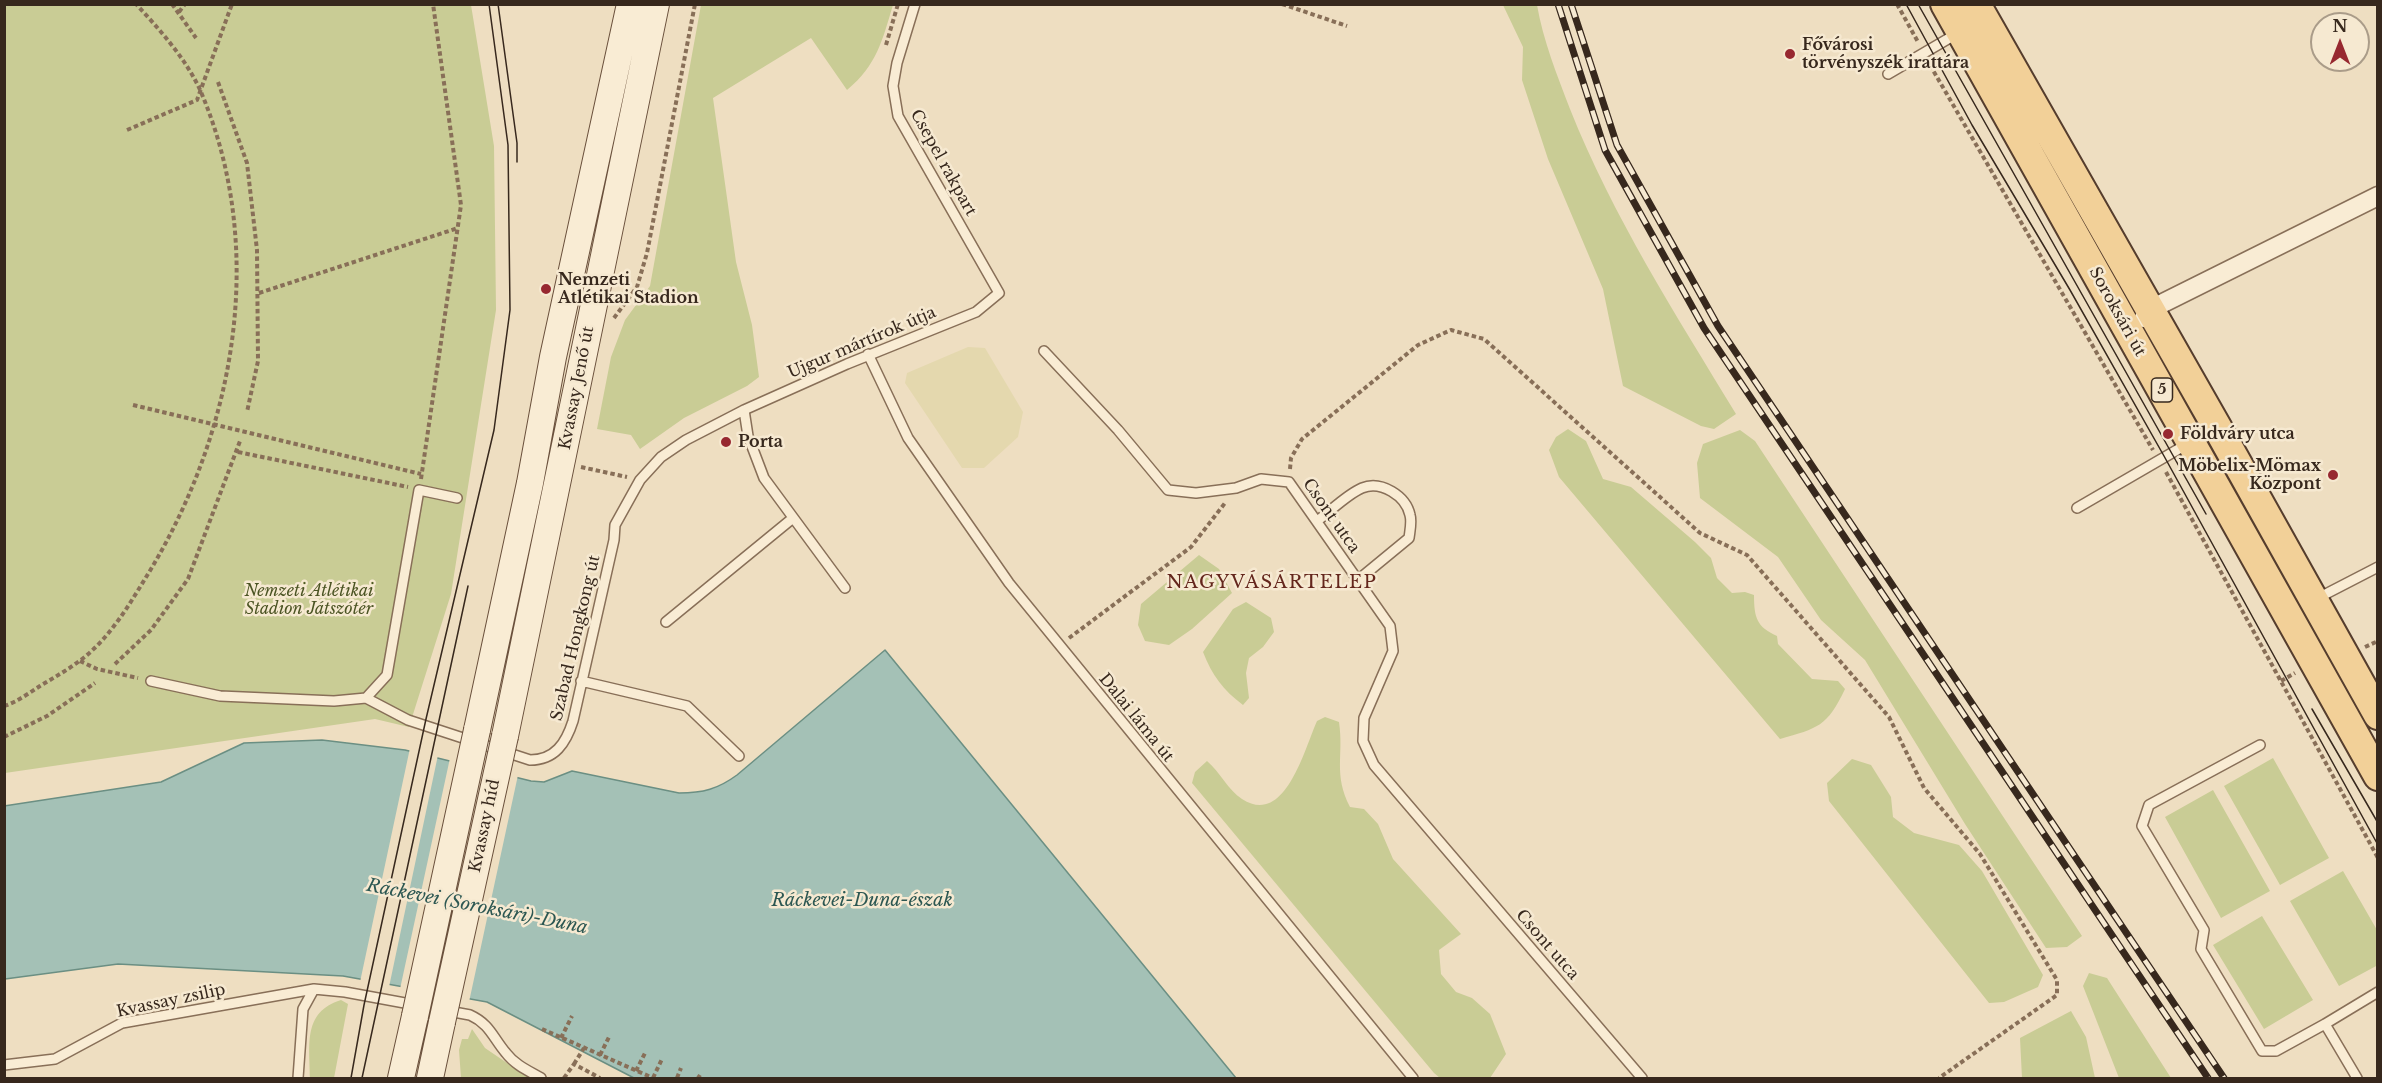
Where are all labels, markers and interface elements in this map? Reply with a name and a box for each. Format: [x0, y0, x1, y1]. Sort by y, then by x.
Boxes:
north arrow [2310, 12, 2370, 72]
text: N [2332, 16, 2348, 36]
place label: Fővárosi törvényszék irattára [1802, 35, 1969, 73]
marker: Fővárosi törvényszék irattára [1783, 47, 1797, 61]
street label: Csepel rakpart [906, 106, 980, 220]
street label: Soroksári út [2085, 264, 2149, 360]
place label: Nemzeti Atlétikai Stadion [558, 270, 699, 308]
marker: Nemzeti Atlétikai Stadion [539, 282, 553, 296]
street label: Ujgur mártírok útja [785, 303, 939, 383]
street label: Kvassay Jenő út [556, 325, 598, 451]
road number: 5 [2152, 378, 2172, 402]
place label: Földváry utca [2180, 424, 2295, 444]
marker: Földváry utca [2161, 427, 2175, 441]
place label: Porta [738, 432, 783, 452]
marker: Porta [719, 435, 733, 449]
place label: Möbelix-Mömax Központ [2178, 456, 2321, 494]
marker: Möbelix-Mömax Központ [2326, 468, 2340, 482]
street label: Csont utca [1298, 475, 1364, 557]
street label: Szabad Hongkong út [548, 553, 604, 723]
district label: NAGYVÁSÁRTELEP [1167, 572, 1377, 594]
park label: Nemzeti Atlétikai Stadion Játszótér [244, 581, 374, 619]
street label: Dalai láma út [1094, 670, 1178, 766]
street label: Kvassay híd [466, 778, 504, 874]
water label: Ráckevei (Soroksári)-Duna [365, 875, 589, 939]
water label: Ráckevei-Duna-észak [771, 890, 953, 912]
street label: Csont utca [1511, 906, 1583, 984]
street label: Kvassay zsilip [115, 980, 227, 1022]

